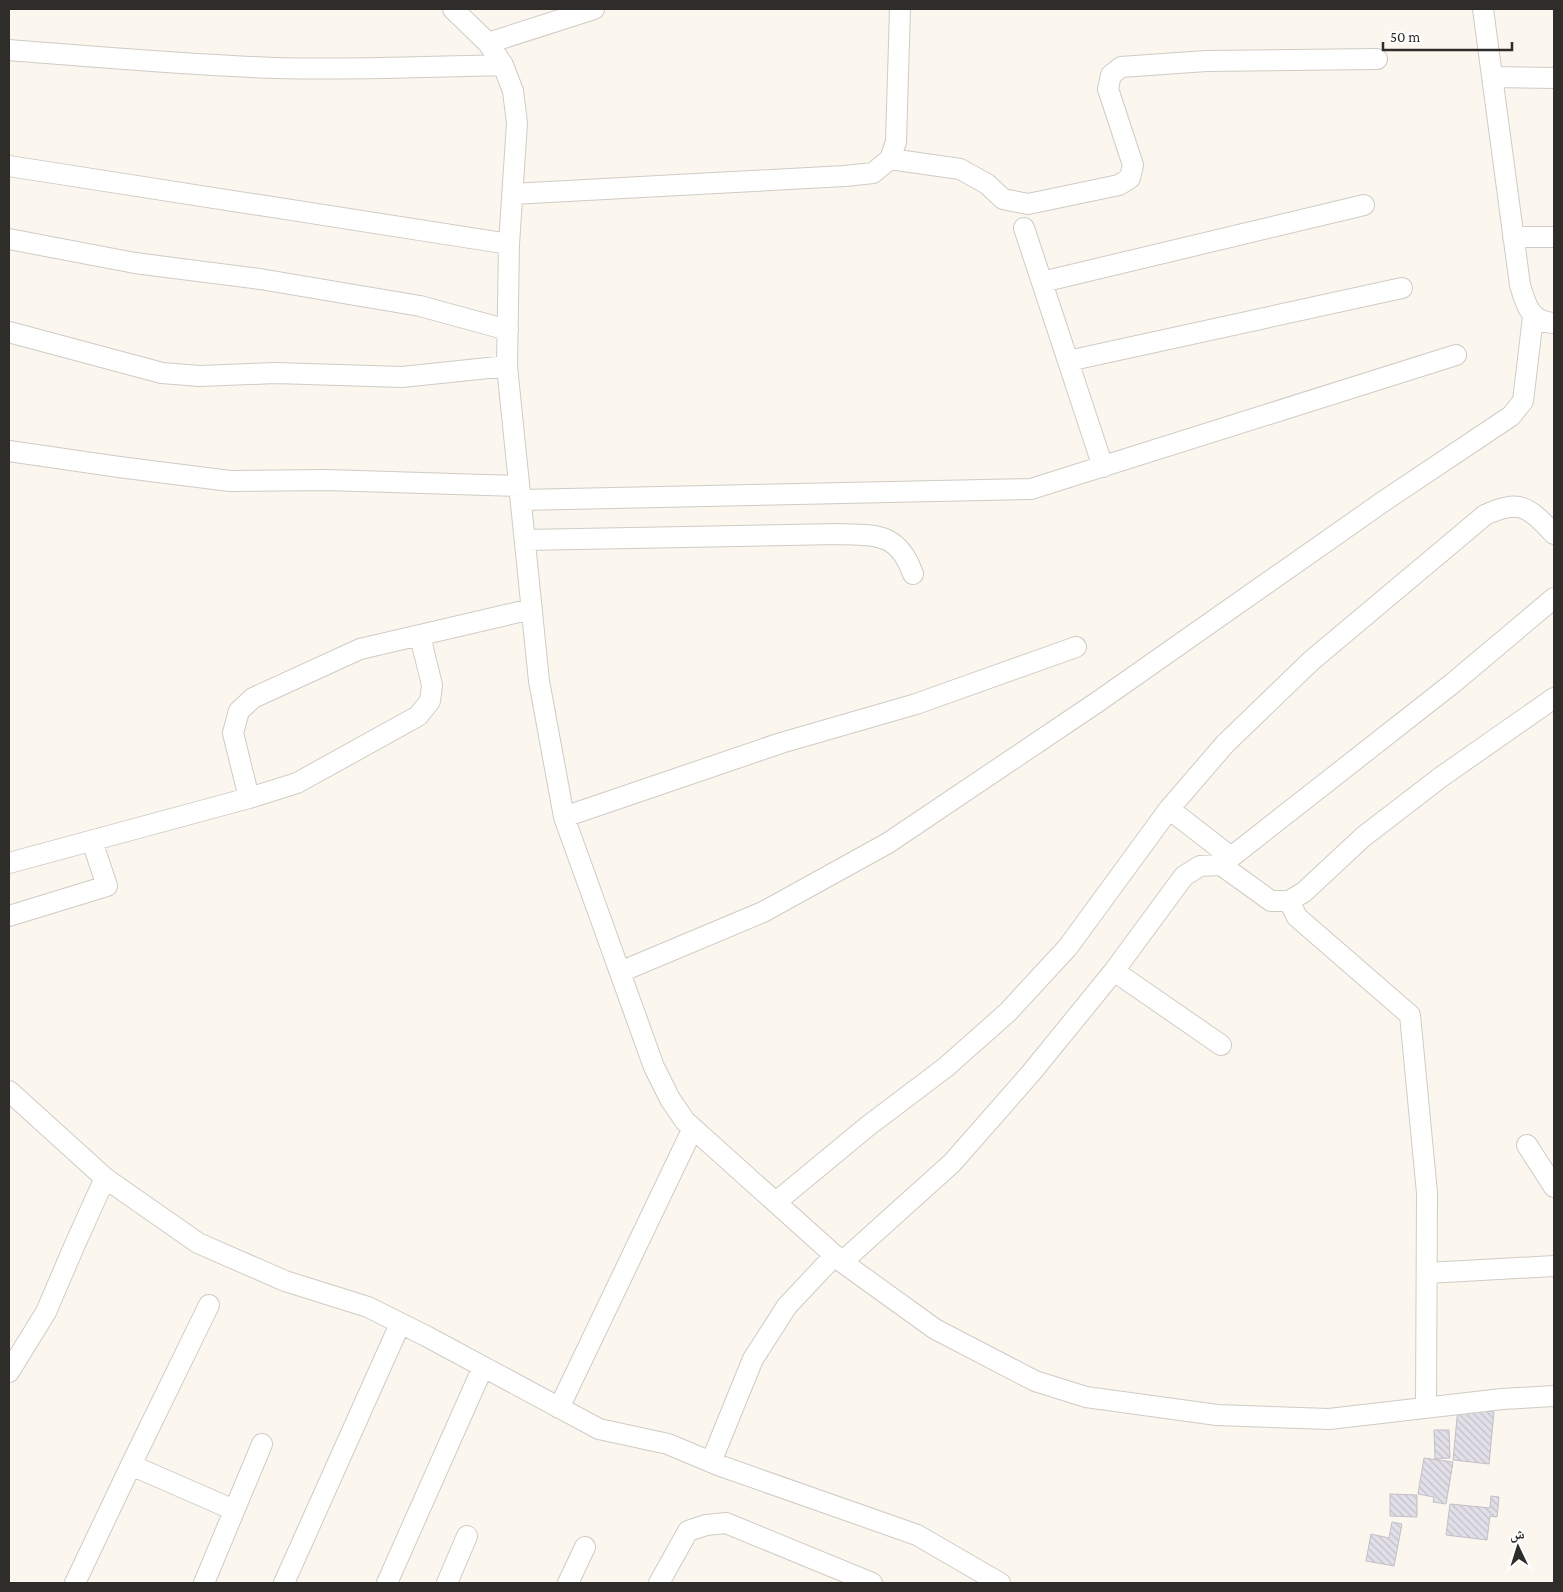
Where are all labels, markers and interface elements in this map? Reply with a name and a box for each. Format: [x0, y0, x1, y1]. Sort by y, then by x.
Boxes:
scale bar [1383, 20, 1512, 52]
text: 50 m [1390, 29, 1420, 45]
north arrow [1493, 1522, 1543, 1572]
text: ش [1509, 1526, 1525, 1544]

